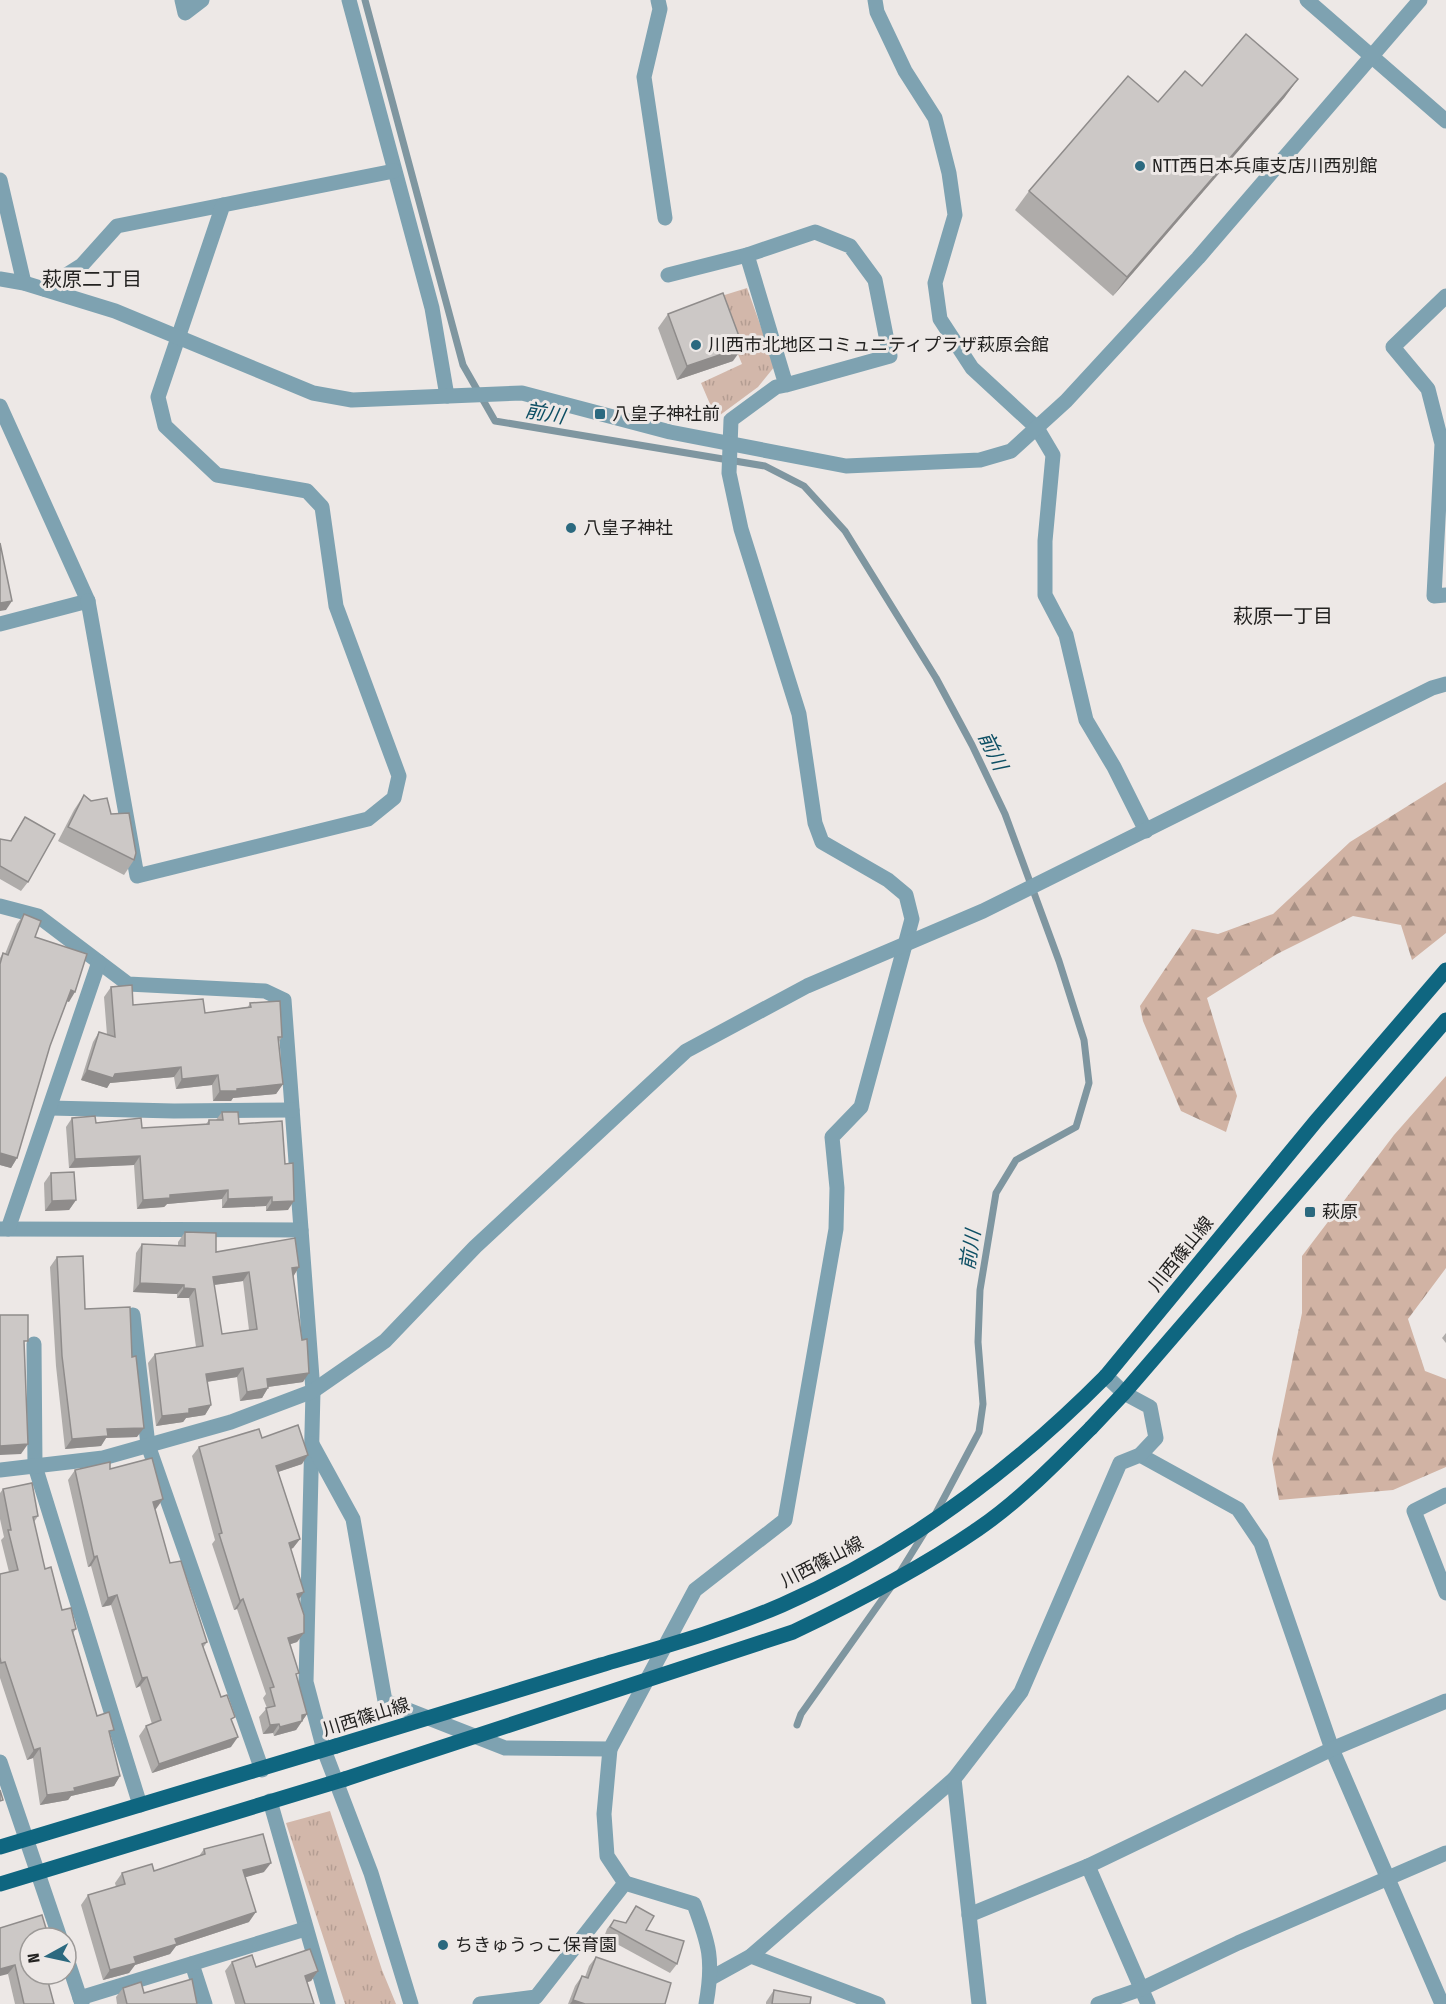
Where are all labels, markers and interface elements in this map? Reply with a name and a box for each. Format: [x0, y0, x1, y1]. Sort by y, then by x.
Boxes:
place label: NTT西日本兵庫支店川西別館 [1152, 155, 1378, 177]
marker: NTT西日本兵庫支店川西別館 [1133, 159, 1147, 173]
district label: 萩原二丁目 [42, 267, 142, 291]
place label: 川西市北地区コミュニティプラザ萩原会館 [708, 334, 1049, 356]
marker: 川西市北地区コミュニティプラザ萩原会館 [689, 338, 703, 352]
water label: 前川 [523, 398, 569, 429]
place label: 八皇子神社前 [612, 403, 720, 425]
marker: 八皇子神社前 [593, 407, 607, 421]
place label: 八皇子神社 [583, 517, 673, 539]
marker: 八皇子神社 [564, 521, 578, 535]
district label: 萩原一丁目 [1233, 604, 1333, 628]
water label: 前川 [973, 728, 1013, 776]
place label: 萩原 [1322, 1201, 1358, 1223]
marker: 萩原 [1303, 1205, 1317, 1219]
street label: 川西篠山線 [1144, 1212, 1218, 1296]
water label: 前川 [955, 1226, 985, 1272]
street label: 川西篠山線 [777, 1532, 867, 1592]
street label: 川西篠山線 [320, 1693, 412, 1741]
north arrow [18, 1926, 78, 1986]
place label: ちきゅうっこ保育園 [455, 1934, 617, 1956]
marker: ちきゅうっこ保育園 [436, 1938, 450, 1952]
text: N [24, 1952, 44, 1964]

